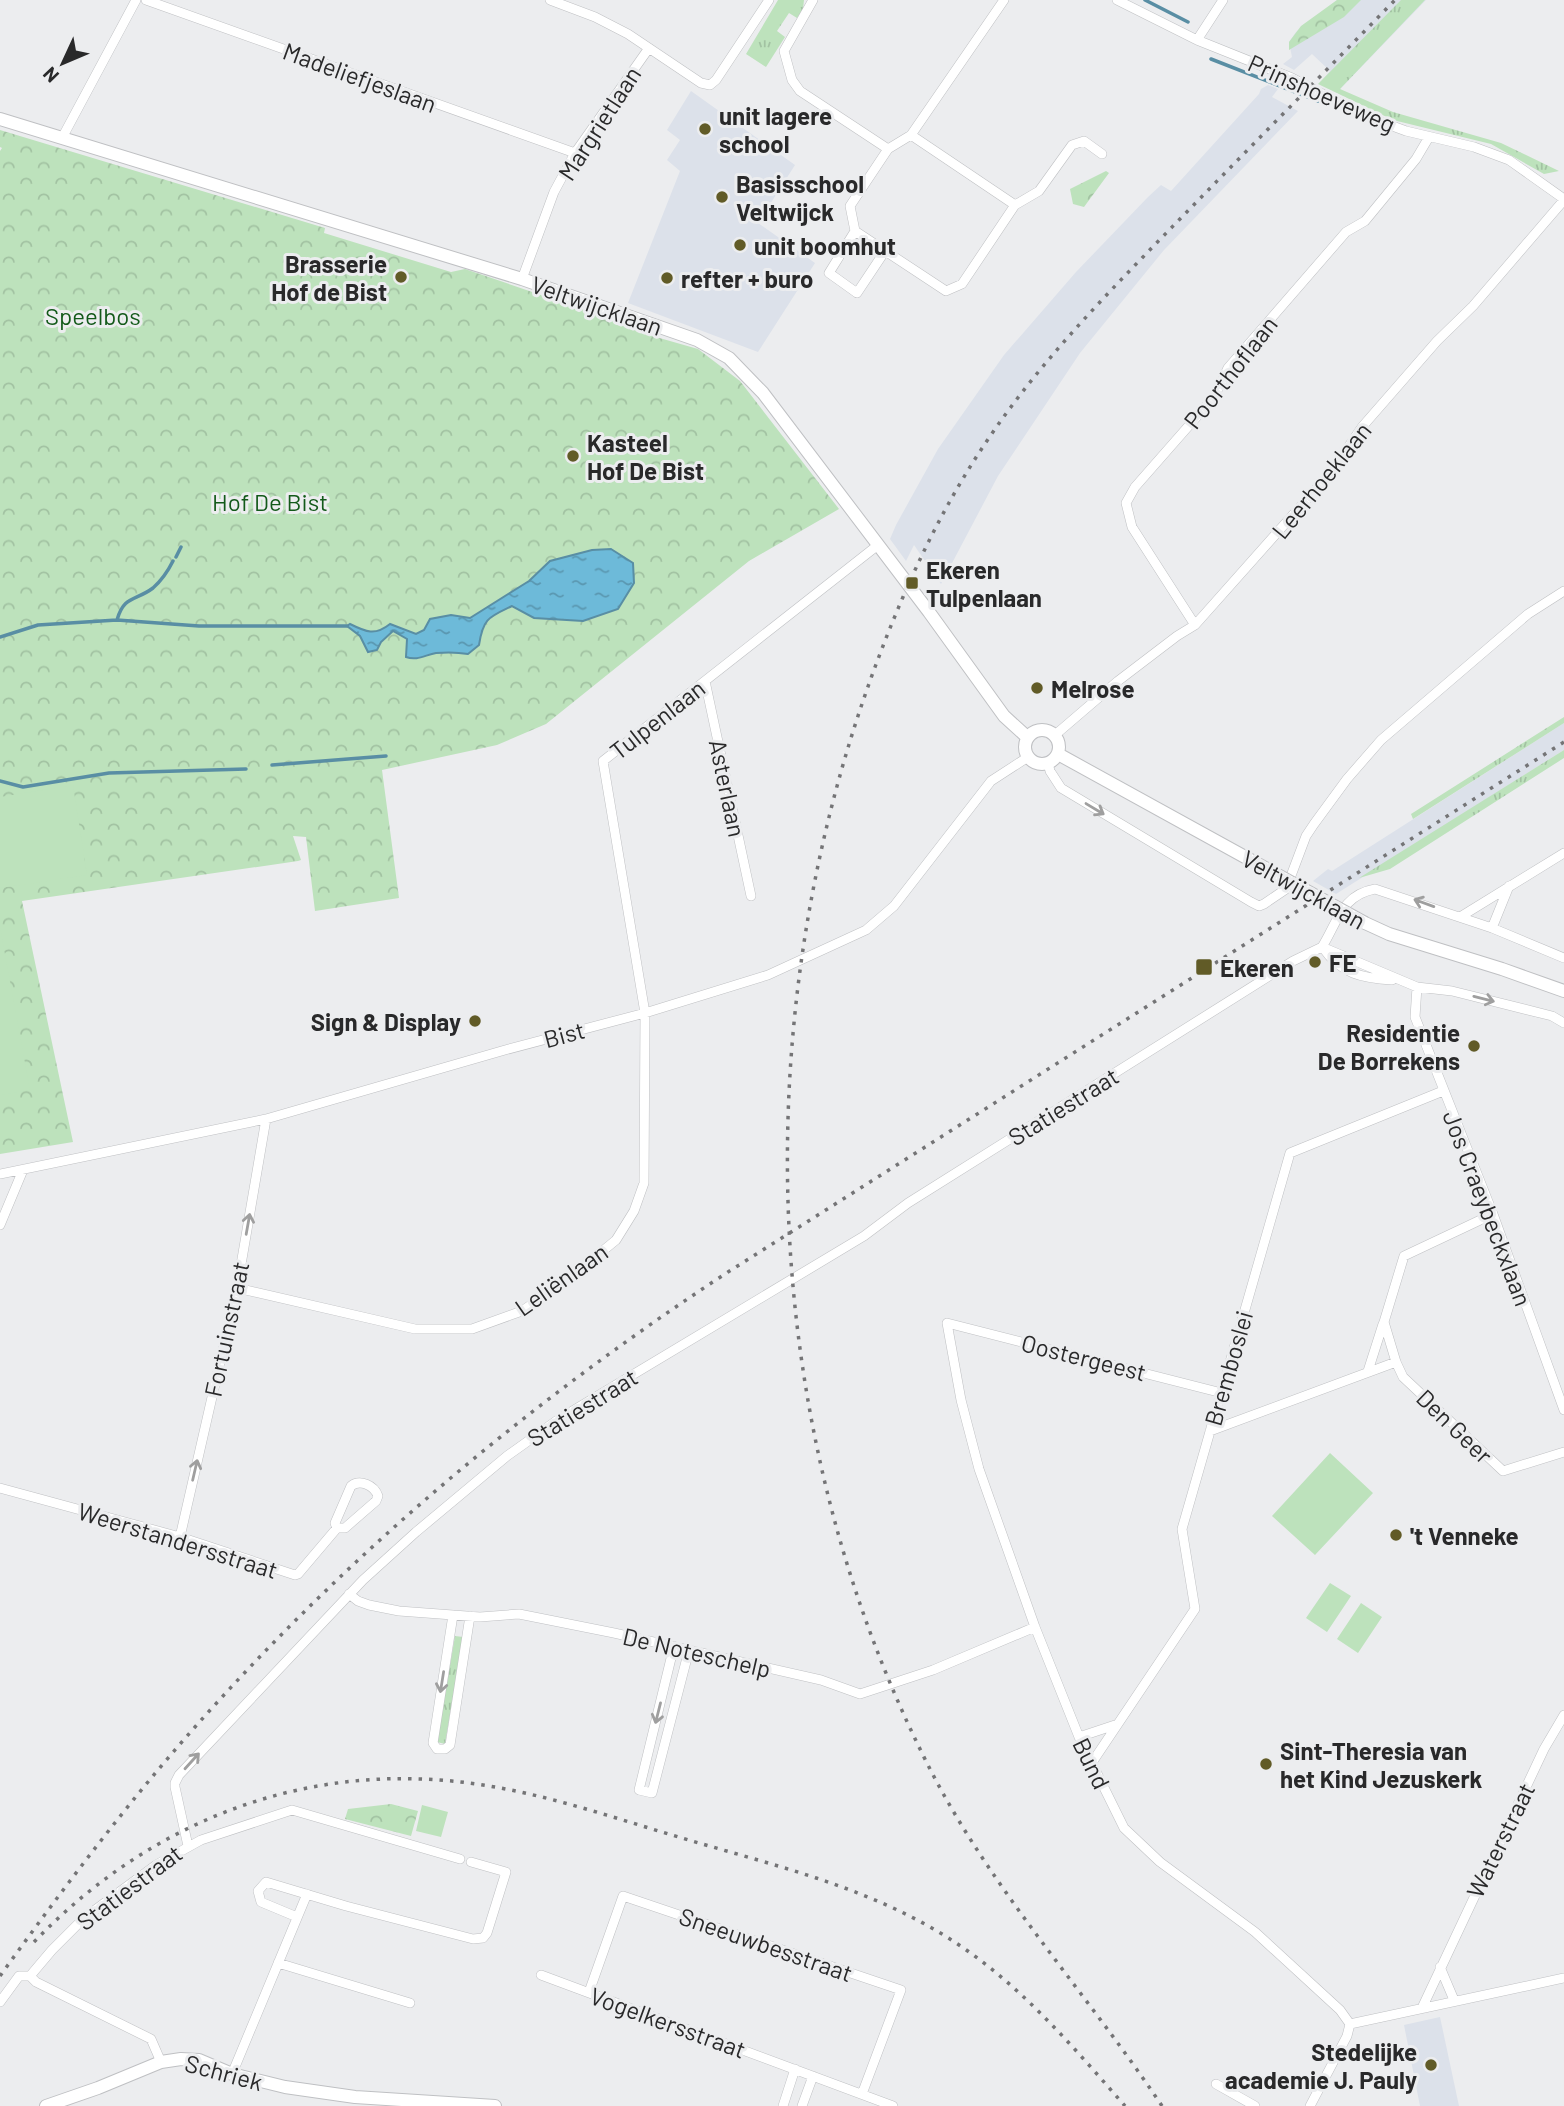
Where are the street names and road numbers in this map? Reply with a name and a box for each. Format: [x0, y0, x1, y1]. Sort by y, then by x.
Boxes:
street label: Madeliefjeslaan [279, 36, 441, 118]
street label: Prinshoeveweg [1244, 48, 1400, 138]
street label: Margrietlaan [551, 61, 647, 185]
street label: Veltwijcklaan [528, 269, 666, 341]
street label: Poorthoflaan [1177, 310, 1283, 434]
street label: Leerhoeklaan [1265, 416, 1377, 544]
street label: Tulpenlaan [604, 673, 710, 765]
street label: Asterlaan [704, 737, 752, 839]
street label: Veltwijcklaan [1237, 843, 1371, 935]
street label: Bist [540, 1015, 588, 1053]
street label: Statiestraat [1003, 1061, 1123, 1151]
street label: Jos Craeybeckxlaan [1437, 1106, 1539, 1310]
street label: Leliënlaan [509, 1236, 613, 1322]
street label: Fortuinstraat [198, 1259, 254, 1399]
street label: Bremboslei [1198, 1307, 1258, 1429]
street label: Oostergeest [1019, 1327, 1149, 1387]
street label: Statiestraat [522, 1362, 642, 1452]
street label: Den Geer [1411, 1383, 1499, 1469]
street label: Weerstandersstraat [75, 1496, 281, 1584]
street label: De Noteschelp [620, 1621, 774, 1683]
street label: Bund [1067, 1733, 1117, 1793]
street label: Waterstraat [1460, 1778, 1540, 1902]
street label: Statiestraat [71, 1838, 187, 1936]
street label: Sneeuwbesstraat [676, 1901, 856, 1987]
street label: Vogelkersstraat [586, 1980, 750, 2064]
street label: Schriek [182, 2048, 266, 2096]

